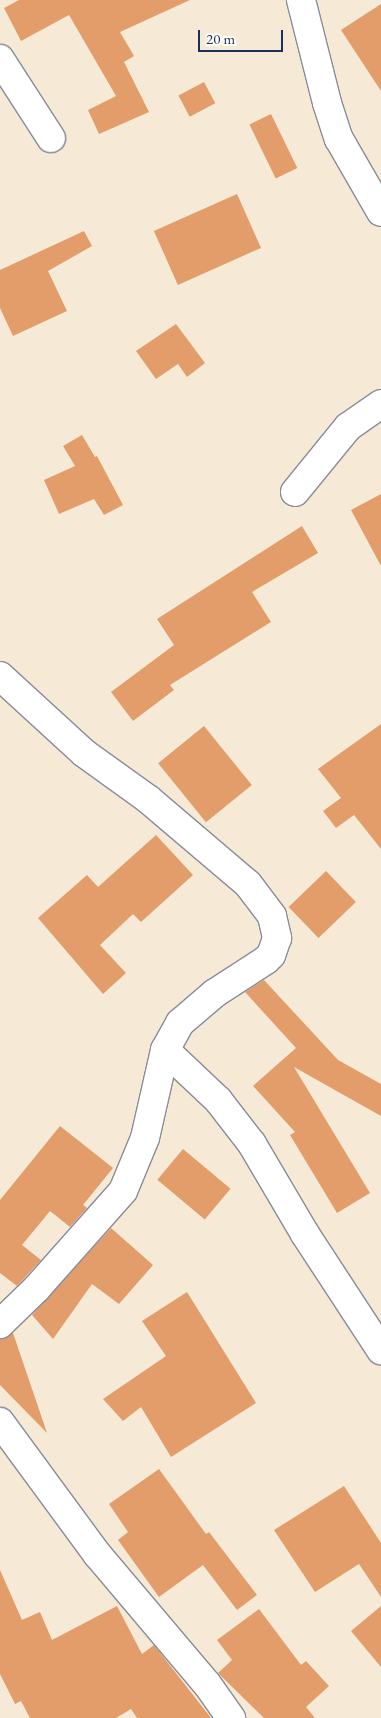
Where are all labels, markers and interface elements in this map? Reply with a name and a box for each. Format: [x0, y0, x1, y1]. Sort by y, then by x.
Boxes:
scale bar [201, 20, 286, 52]
text: 20 m [206, 29, 235, 48]

